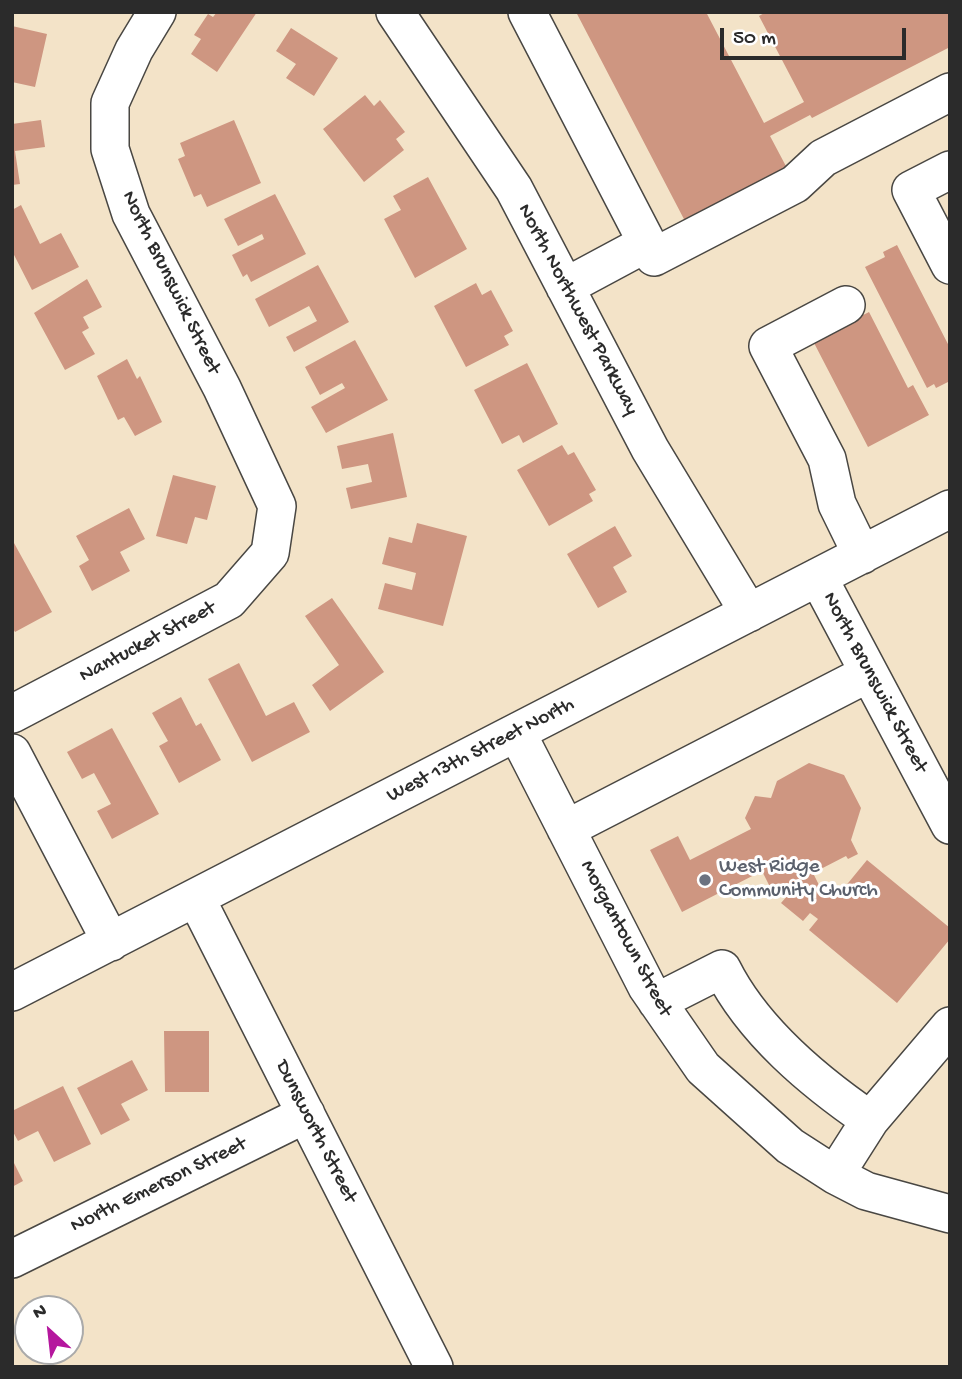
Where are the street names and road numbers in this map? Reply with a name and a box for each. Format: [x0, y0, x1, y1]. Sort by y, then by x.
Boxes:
street label: North Brunswick Street [115, 187, 225, 379]
street label: North Northwest Parkway [511, 200, 643, 420]
street label: North Brunswick Street [816, 588, 932, 778]
street label: Nantucket Street [76, 597, 220, 689]
street label: West 13th Street North [383, 693, 579, 809]
street label: Morgantown Street [573, 857, 677, 1021]
street label: Dunsworth Street [268, 1056, 362, 1208]
street label: North Emerson Street [67, 1132, 251, 1240]

